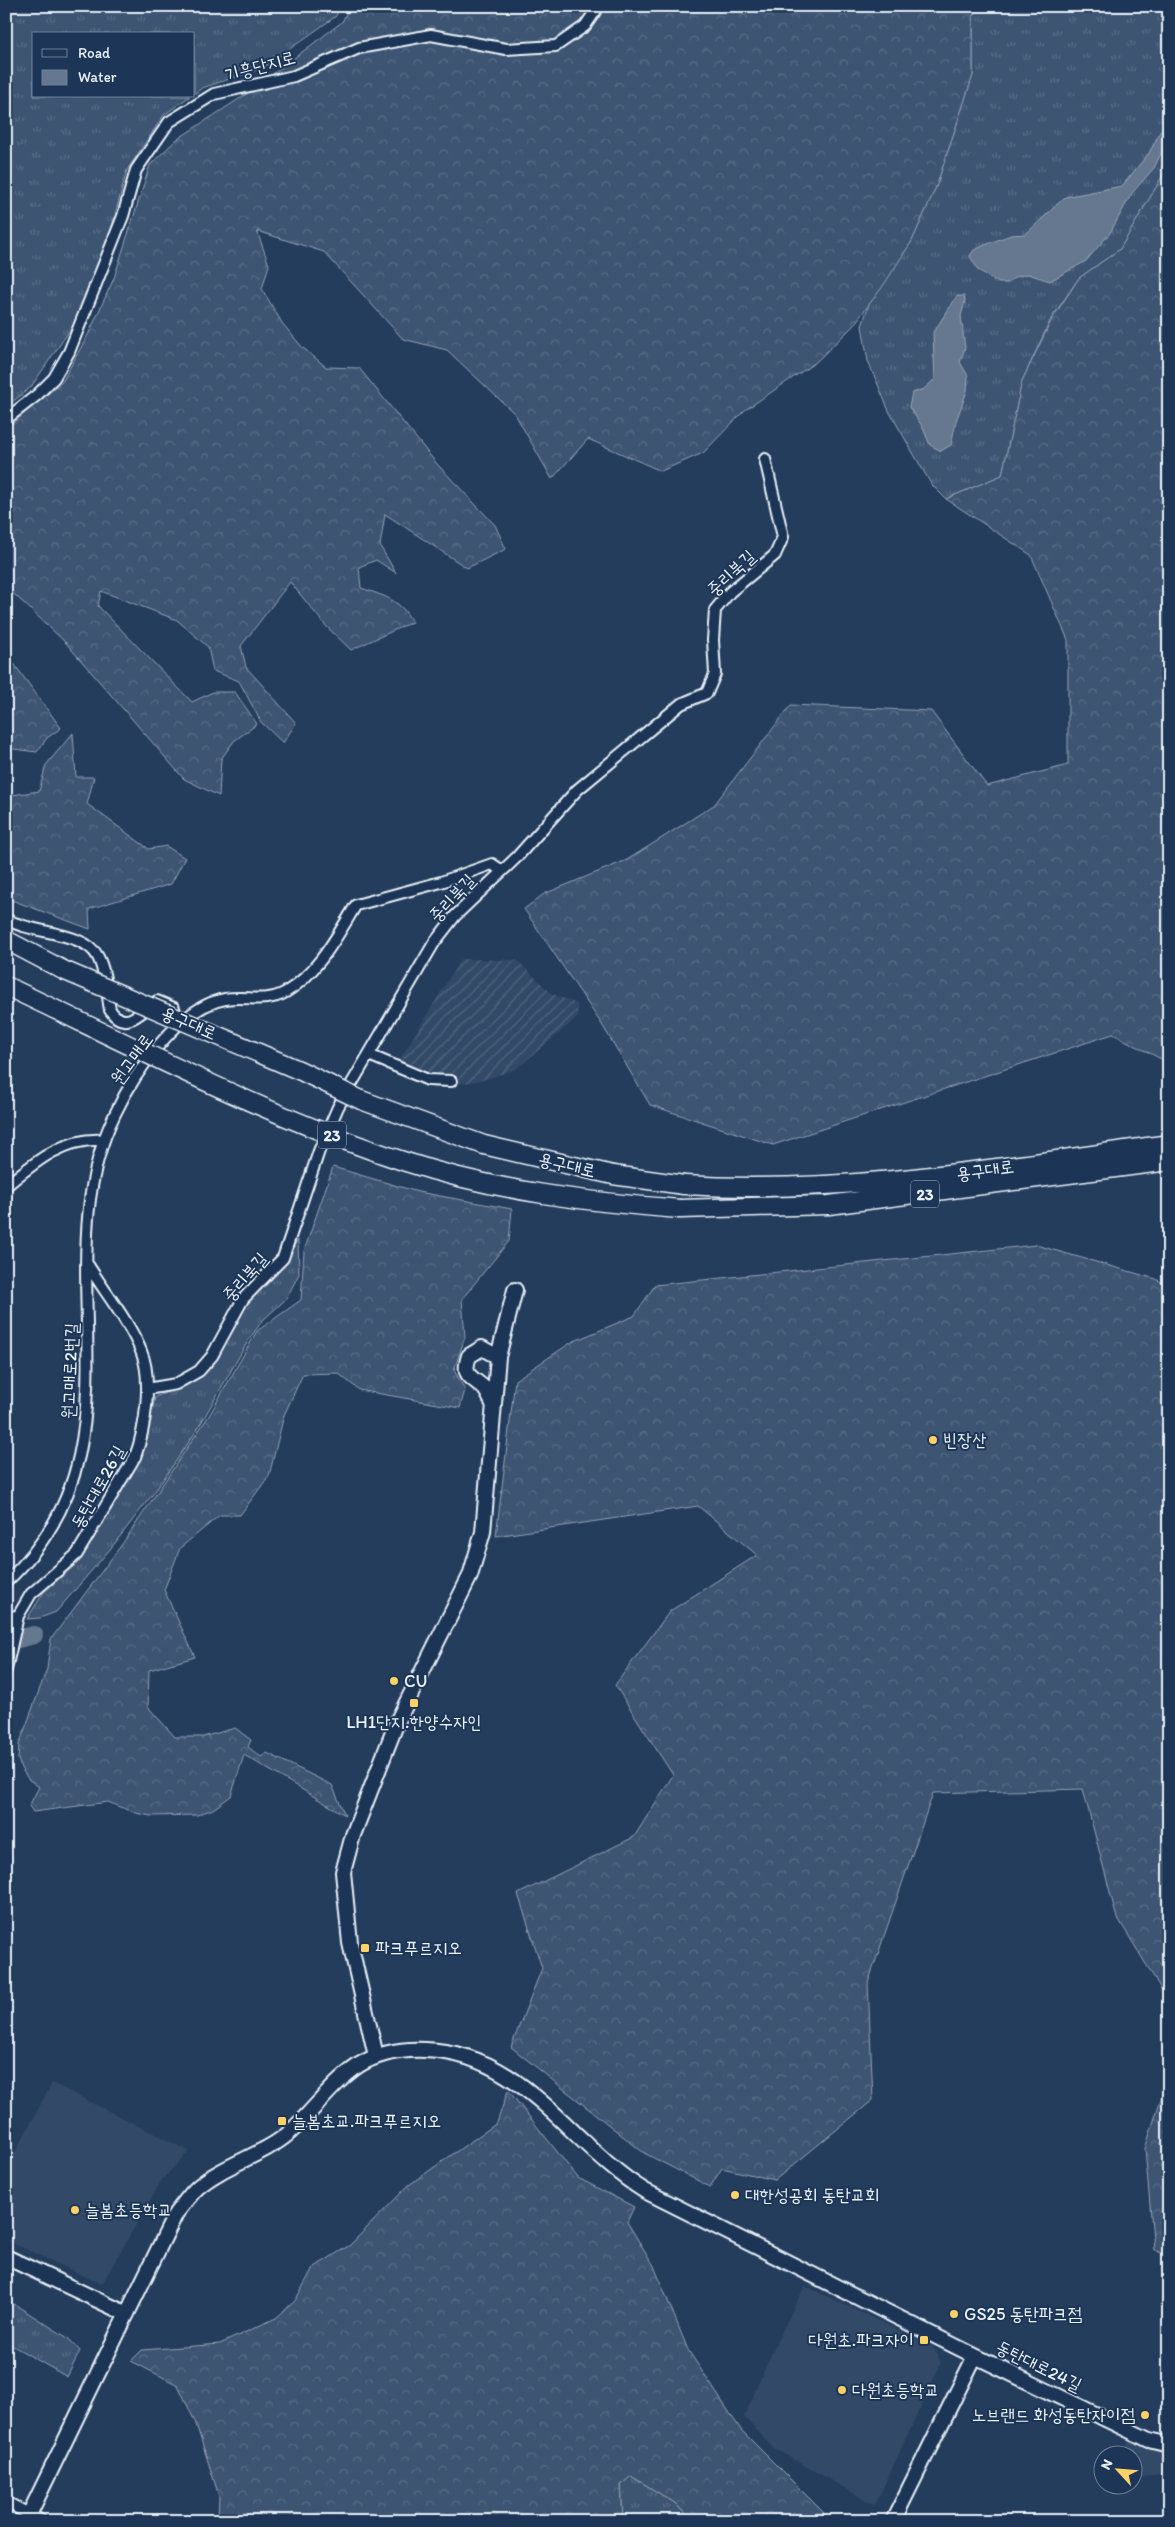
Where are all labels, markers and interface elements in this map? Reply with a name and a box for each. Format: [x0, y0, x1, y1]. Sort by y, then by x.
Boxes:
legend [32, 32, 195, 98]
text: Road [78, 44, 111, 62]
street label: 기흥단지로 [222, 46, 298, 86]
text: Water [78, 68, 117, 86]
street label: 중리북길 [702, 545, 760, 601]
street label: 중리북길 [424, 869, 480, 927]
street label: 용구대로 [158, 1002, 220, 1044]
street label: 원고매로 [106, 1029, 158, 1089]
road number: 23 [318, 1122, 346, 1148]
street label: 용구대로 [536, 1148, 598, 1182]
street label: 용구대로 [955, 1155, 1015, 1185]
road number: 23 [911, 1180, 939, 1208]
street label: 중리북길 [218, 1248, 273, 1306]
street label: 원고매로2번길 [57, 1322, 83, 1420]
place label: 빈장산 [943, 1429, 987, 1451]
marker: 빈장산 [927, 1434, 939, 1446]
street label: 동탄대로26길 [66, 1441, 130, 1532]
place label: CU [404, 1670, 428, 1692]
marker: CU [388, 1675, 400, 1687]
marker: LH1단지.한양수자인 [408, 1697, 420, 1709]
place label: LH1단지.한양수자인 [346, 1711, 482, 1733]
place label: 파크푸르지오 [375, 1937, 462, 1959]
marker: 파크푸르지오 [359, 1942, 371, 1954]
place label: 늘봄초교.파크푸르지오 [292, 2110, 441, 2132]
marker: 늘봄초교.파크푸르지오 [276, 2115, 288, 2127]
place label: 대한성공회 동탄교회 [745, 2184, 879, 2206]
marker: 대한성공회 동탄교회 [729, 2189, 741, 2201]
place label: 늘봄초등학교 [85, 2199, 172, 2221]
marker: 늘봄초등학교 [69, 2204, 81, 2216]
place label: GS25 동탄파크점 [964, 2303, 1082, 2325]
marker: GS25 동탄파크점 [948, 2308, 960, 2320]
place label: 다원초.파크자이 [808, 2329, 914, 2351]
marker: 다원초.파크자이 [918, 2334, 930, 2346]
street label: 동탄대로24길 [993, 2336, 1086, 2396]
place label: 다원초등학교 [852, 2379, 939, 2401]
marker: 다원초등학교 [836, 2384, 848, 2396]
place label: 노브랜드 화성동탄자이점 [972, 2404, 1136, 2426]
marker: 노브랜드 화성동탄자이점 [1139, 2409, 1151, 2421]
north arrow [1092, 2444, 1142, 2494]
text: N [1097, 2457, 1116, 2472]

